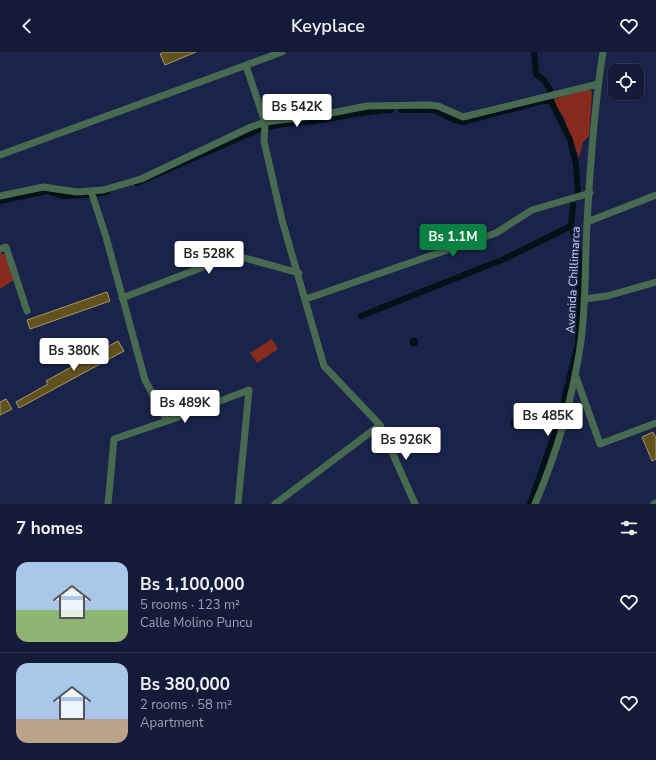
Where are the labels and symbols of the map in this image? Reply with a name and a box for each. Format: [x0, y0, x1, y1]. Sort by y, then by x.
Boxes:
pin: Bs 542K [260, 94, 334, 128]
pin: Bs 1.1M [416, 224, 490, 258]
street label: Avenida Chillimarca [562, 226, 584, 334]
pin: Bs 528K [172, 241, 246, 275]
pin: Bs 380K [37, 338, 111, 372]
pin: Bs 489K [148, 390, 222, 424]
pin: Bs 485K [511, 403, 585, 437]
pin: Bs 926K [369, 427, 443, 461]

